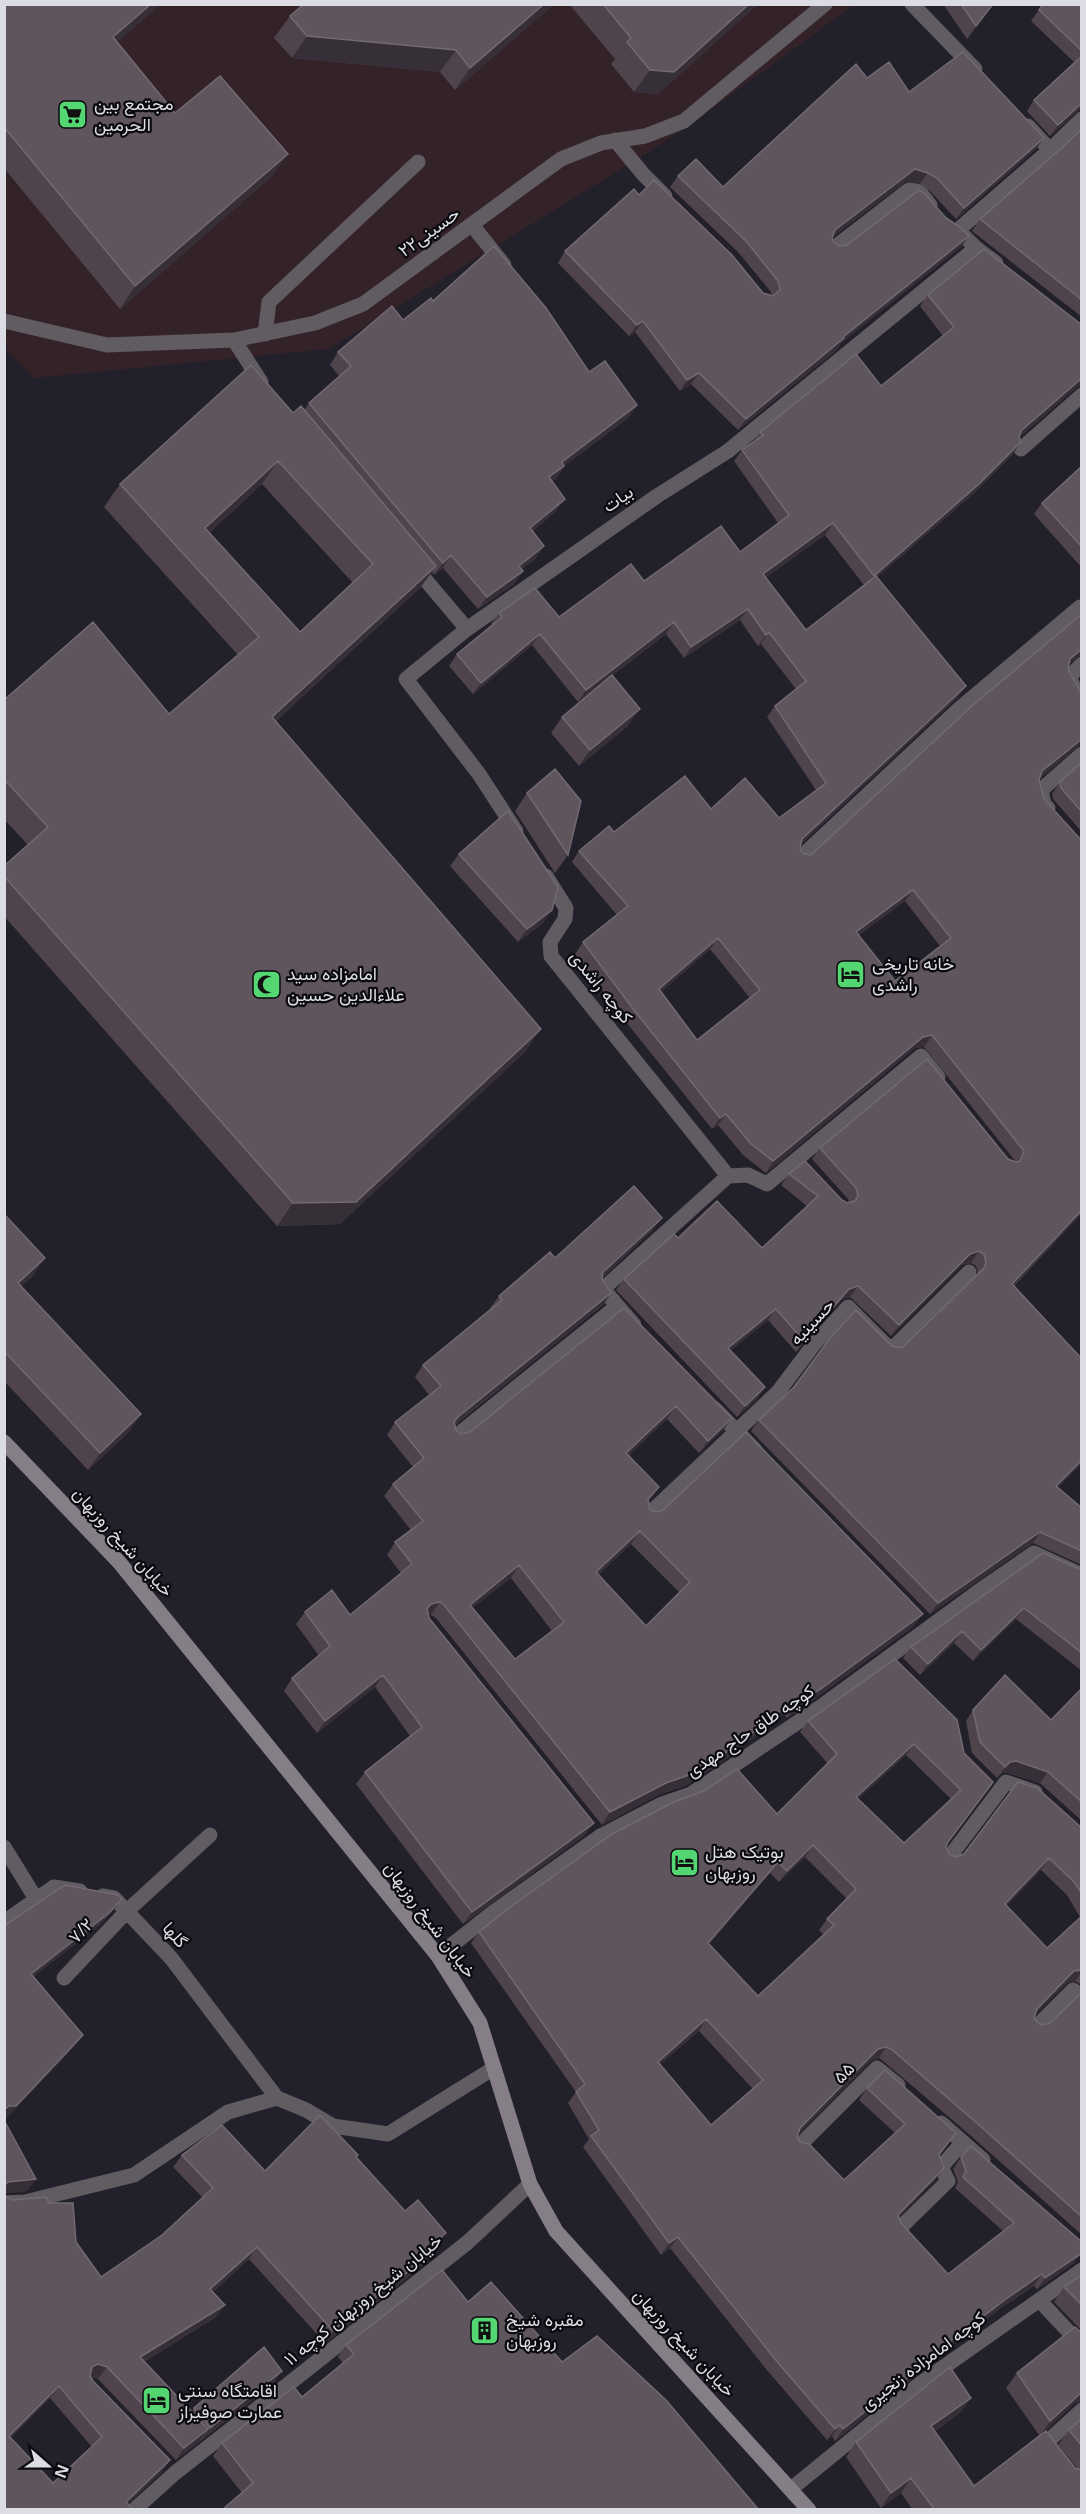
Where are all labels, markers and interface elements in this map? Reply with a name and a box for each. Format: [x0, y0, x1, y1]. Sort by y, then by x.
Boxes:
place label: مجتمع بین الحرمین [94, 91, 174, 136]
supermarket icon: مجتمع بین الحرمین [57, 98, 89, 130]
street label: حسینی۲۲ [393, 201, 464, 262]
street label: بیات [597, 479, 638, 517]
street label: کوچه راشدی [564, 945, 639, 1029]
place label: خانه تاریخی راشدی [872, 951, 954, 996]
hotel icon: خانه تاریخی راشدی [835, 958, 867, 990]
place label: امامزاده سید علاءالدین حسین [287, 961, 405, 1006]
mosque icon: امامزاده سید علاءالدین حسین [250, 968, 282, 1000]
street label: حسینیه [783, 1293, 839, 1350]
street label: خیابان شیخ روزبهان [67, 1481, 179, 1602]
street label: کوچه طاق حاج مهدی [681, 1678, 819, 1783]
place label: بوتیک هتل روزبهان [705, 1839, 783, 1884]
hotel icon: بوتیک هتل روزبهان [668, 1846, 700, 1878]
street label: خیابان شیخ روزبهان [378, 1856, 482, 1983]
street label: ۷/۲ [62, 1912, 98, 1948]
street label: گلها [158, 1916, 194, 1953]
street label: ۵۵ [827, 2056, 859, 2088]
street label: خیابان شیخ روزبهان کوچه ۱۱ [278, 2228, 447, 2371]
street label: خیابان شیخ روزبهان [628, 2283, 741, 2402]
street label: کوچه امامزاده زنجیری [855, 2305, 990, 2416]
place label: مقبره شیخ روزبهان [506, 2307, 584, 2352]
building icon: مقبره شیخ روزبهان [469, 2314, 501, 2346]
place label: اقامتگاه سنتی عمارت صوفیراز [177, 2378, 282, 2423]
hotel icon: اقامتگاه سنتی عمارت صوفیراز [141, 2385, 173, 2417]
north arrow [18, 2436, 78, 2496]
text: N [49, 2461, 75, 2481]

